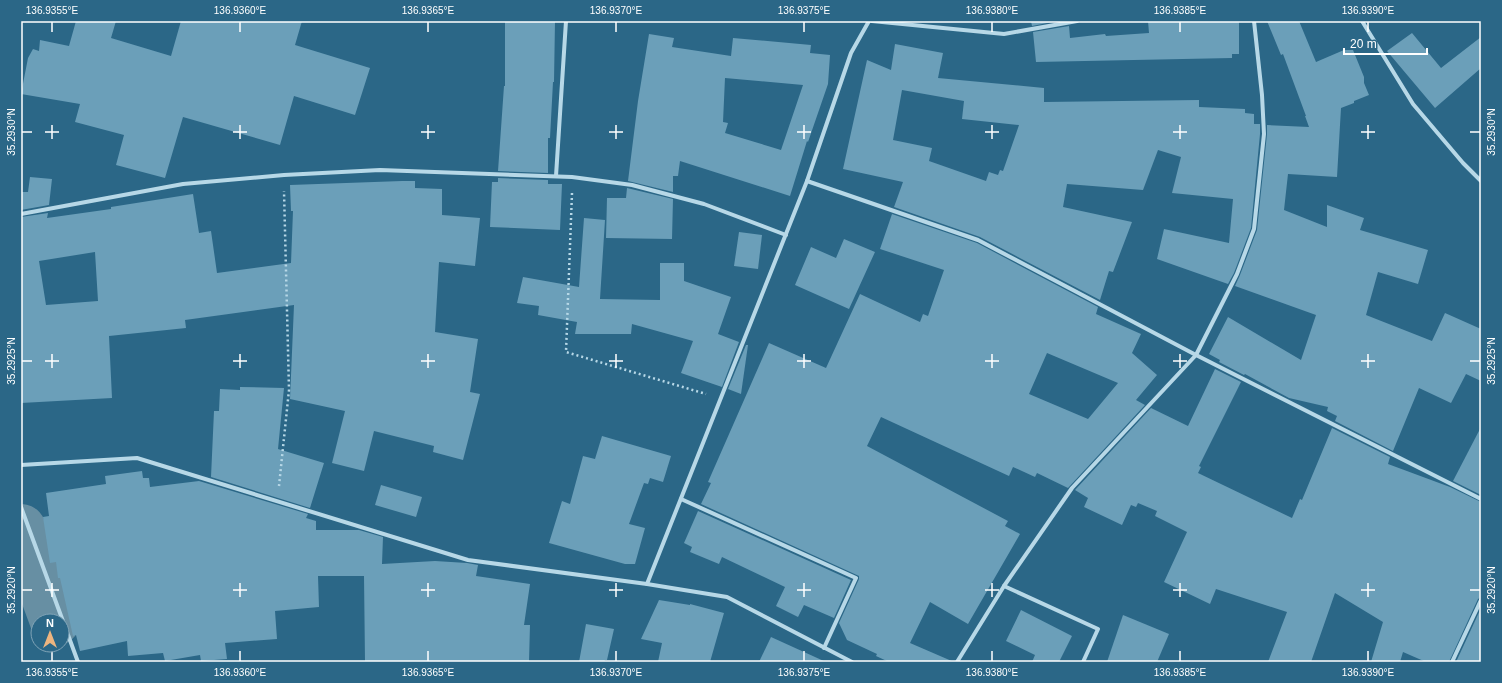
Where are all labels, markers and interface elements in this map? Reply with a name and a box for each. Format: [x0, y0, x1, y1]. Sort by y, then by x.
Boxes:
text: 136.9355°E [26, 5, 79, 16]
text: 136.9360°E [214, 5, 267, 16]
text: 136.9365°E [402, 5, 455, 16]
text: 136.9370°E [590, 5, 643, 16]
text: 136.9375°E [778, 5, 831, 16]
text: 136.9380°E [966, 5, 1019, 16]
text: 136.9385°E [1154, 5, 1207, 16]
text: 136.9390°E [1342, 5, 1395, 16]
scale bar [1344, 30, 1427, 56]
text: 20 m [1350, 37, 1377, 51]
text: 35.2930°N [6, 108, 17, 156]
text: 35.2930°N [1486, 108, 1497, 156]
text: 35.2925°N [6, 337, 17, 385]
text: 35.2925°N [1486, 337, 1497, 385]
text: 35.2920°N [6, 566, 17, 614]
text: 35.2920°N [1486, 566, 1497, 614]
north arrow [30, 613, 70, 653]
text: N [46, 617, 54, 629]
text: 136.9355°E [26, 667, 79, 678]
text: 136.9360°E [214, 667, 267, 678]
text: 136.9365°E [402, 667, 455, 678]
text: 136.9370°E [590, 667, 643, 678]
text: 136.9375°E [778, 667, 831, 678]
text: 136.9380°E [966, 667, 1019, 678]
text: 136.9385°E [1154, 667, 1207, 678]
text: 136.9390°E [1342, 667, 1395, 678]

